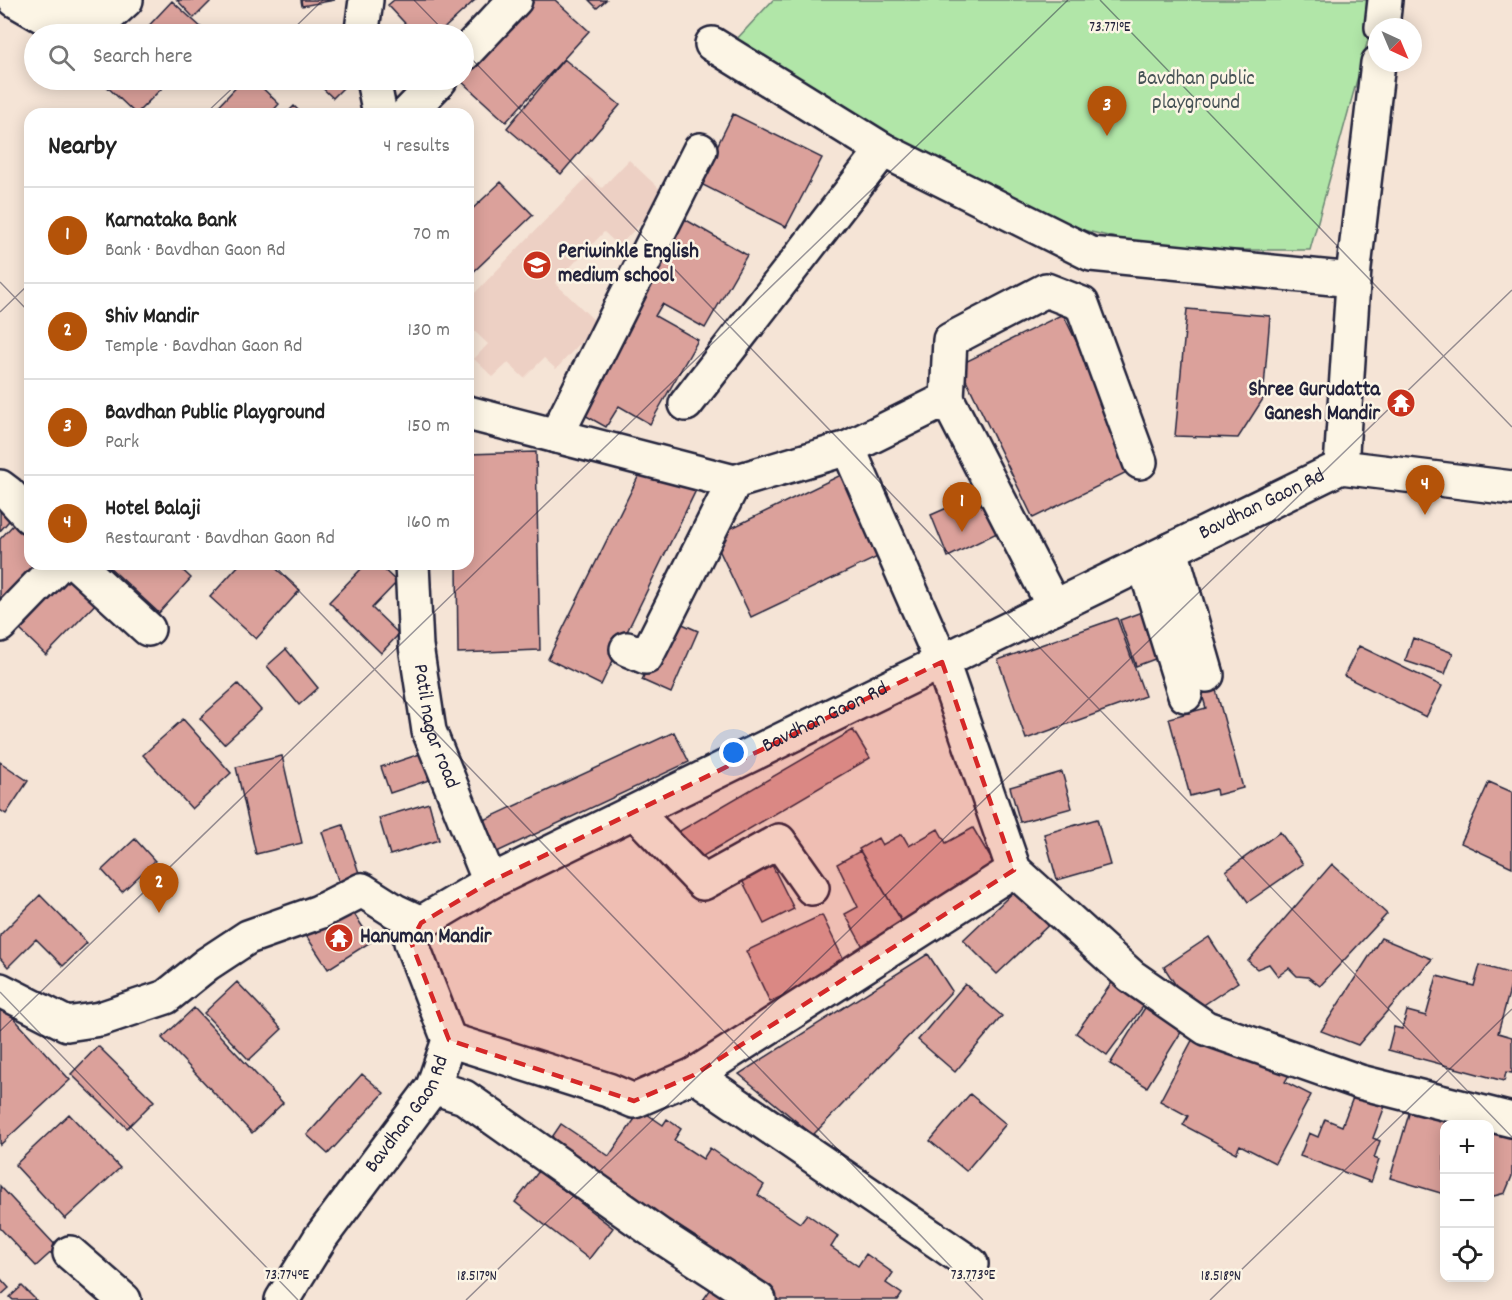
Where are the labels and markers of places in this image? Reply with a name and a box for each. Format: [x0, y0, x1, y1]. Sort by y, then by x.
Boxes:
pin: 3 [1088, 86, 1126, 136]
place label: Periwinkle English medium school [558, 238, 699, 292]
school or university icon: Periwinkle English medium school [521, 249, 553, 281]
place label: Shree Gurudatta Ganesh Mandir [1248, 376, 1381, 430]
temple icon: Shree Gurudatta Ganesh Mandir [1385, 387, 1417, 419]
pin: 4 [1406, 466, 1444, 515]
pin: 1 [942, 482, 982, 532]
pin: 2 [140, 864, 178, 913]
temple icon: Hanuman Mandir [323, 922, 355, 954]
place label: Hanuman Mandir [360, 923, 493, 953]

